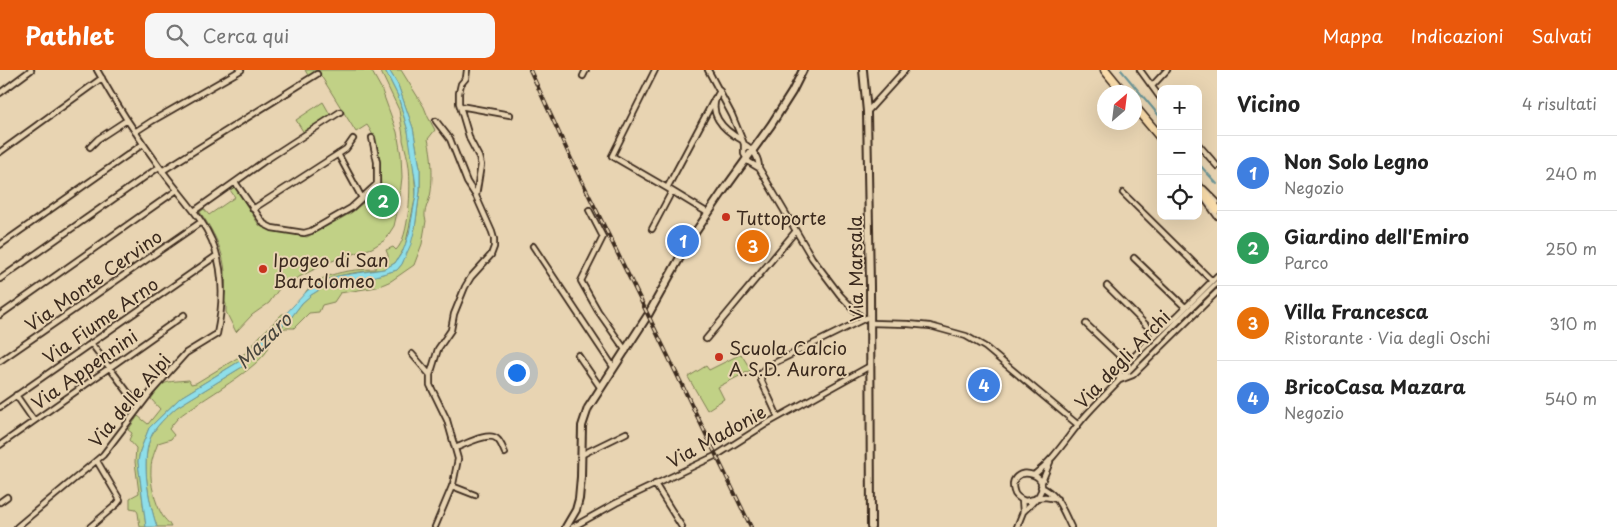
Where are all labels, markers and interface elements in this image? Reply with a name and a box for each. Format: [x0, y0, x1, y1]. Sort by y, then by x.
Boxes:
search box [145, 13, 495, 58]
text: Pathlet [25, 17, 115, 53]
icon: search [163, 21, 191, 49]
text: Cerca qui [203, 21, 289, 49]
text: Mappa [1323, 22, 1383, 49]
text: Indicazioni [1411, 22, 1504, 49]
text: Salvati [1532, 22, 1592, 49]
north arrow [1097, 85, 1142, 130]
map controls [1157, 85, 1202, 220]
button: + [1157, 85, 1202, 130]
text: Vicino [1237, 87, 1300, 119]
text: 4 risultati [1522, 91, 1597, 115]
button: − [1157, 130, 1202, 175]
text: Non Solo Legno [1284, 147, 1429, 175]
text: 1 [1249, 161, 1257, 185]
text: 240 m [1545, 161, 1597, 185]
button: locate [1157, 175, 1202, 220]
text: Negozio [1284, 175, 1344, 199]
pin: 2 [367, 182, 399, 220]
place label: Tuttoporte [736, 204, 826, 231]
marker: Tuttoporte [720, 211, 732, 223]
street label: Via Marsala [841, 216, 869, 322]
street label: Via Monte Cervino [19, 222, 167, 338]
pin: 1 [667, 222, 699, 260]
text: Giardino dell'Emiro [1284, 222, 1469, 250]
pin: 3 [737, 227, 769, 265]
text: 2 [1247, 236, 1259, 260]
text: 250 m [1546, 236, 1597, 260]
place label: Ipogeo di San Bartolomeo [273, 246, 389, 294]
text: Parco [1284, 250, 1328, 274]
marker: Ipogeo di San Bartolomeo [257, 263, 269, 275]
street label: Via Fiume Arno [37, 270, 163, 370]
text: Villa Francesca [1284, 297, 1428, 325]
street label: Via degli Archi [1068, 304, 1176, 414]
water label: Mazaro [229, 305, 298, 374]
text: 3 [1248, 311, 1258, 335]
text: 310 m [1549, 311, 1597, 335]
street label: Via Appennini [25, 322, 143, 416]
text: Ristorante · Via degli Oschi [1284, 325, 1490, 349]
place label: Scuola Calcio A.S.D. Aurora [729, 334, 847, 382]
street label: Via delle Alpi [82, 347, 176, 453]
marker: Scuola Calcio A.S.D. Aurora [713, 351, 725, 363]
your location [504, 360, 530, 386]
pin: 4 [968, 366, 1000, 404]
text: BricoCasa Mazara [1284, 372, 1466, 400]
text: 4 [1248, 386, 1258, 410]
text: 540 m [1544, 386, 1597, 410]
street label: Via Madonie [662, 398, 770, 474]
text: Negozio [1284, 400, 1344, 424]

